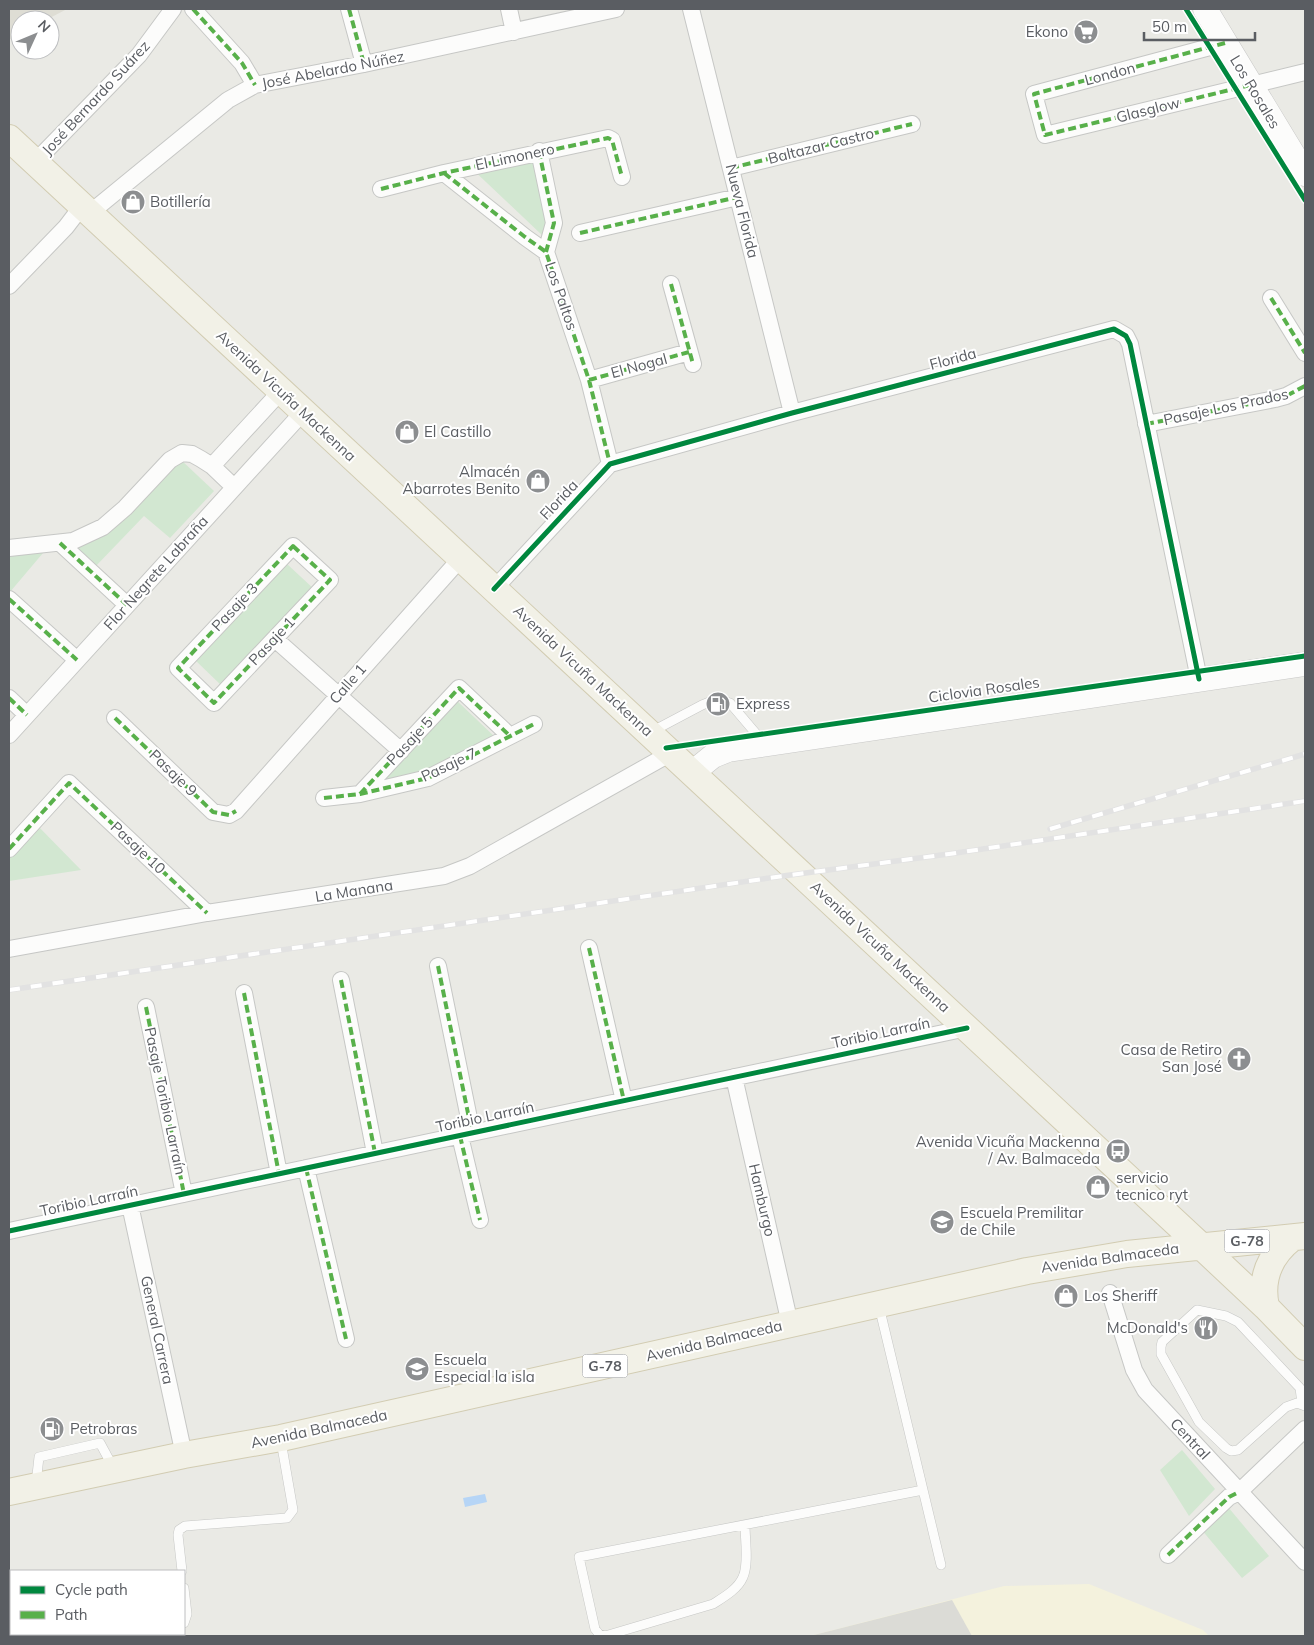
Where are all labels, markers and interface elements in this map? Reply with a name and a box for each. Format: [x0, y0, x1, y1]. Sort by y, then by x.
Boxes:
north arrow [10, 10, 60, 60]
scale bar [1144, 10, 1255, 42]
text: N [34, 16, 54, 36]
text: 50 m [1152, 17, 1187, 36]
supermarket icon: Ekono [1073, 19, 1099, 45]
place label: Ekono [1026, 22, 1068, 41]
street label: José Bernardo Suárez [38, 36, 154, 159]
street label: José Abelardo Núñez [260, 46, 406, 93]
street label: Los Rosales [1226, 52, 1285, 132]
street label: London [1082, 58, 1137, 89]
street label: Glasglow [1114, 92, 1182, 127]
street label: Baltazar Castro [766, 123, 876, 168]
street label: El Limonero [473, 139, 556, 174]
street label: Nueva Florida [722, 162, 763, 260]
shop icon: Botillería [120, 189, 146, 215]
place label: Botillería [150, 192, 211, 211]
street label: Los Paltos [541, 259, 582, 333]
street label: Avenida Vicuña Mackenna [212, 326, 360, 465]
street label: Florida [927, 343, 978, 374]
street label: El Nogal [609, 349, 669, 382]
street label: Pasaje Los Prados [1162, 384, 1290, 429]
shop icon: El Castillo [394, 419, 420, 445]
place label: El Castillo [424, 422, 491, 441]
place label: Almacén Abarrotes Benito [403, 462, 520, 498]
shop icon: Almacén Abarrotes Benito [525, 468, 551, 494]
street label: Florida [535, 476, 582, 524]
street label: Flor Negrete Labraña [99, 512, 212, 634]
street label: Pasaje 3 [207, 578, 262, 635]
street label: Avenida Vicuña Mackenna [509, 601, 657, 740]
street label: Pasaje 1 [244, 612, 299, 669]
street label: Calle 1 [325, 660, 370, 708]
street label: Ciclovia Rosales [927, 672, 1041, 707]
fuel station icon: Express [705, 691, 731, 717]
place label: Express [736, 694, 790, 713]
street label: Pasaje 5 [382, 712, 437, 769]
street label: Pasaje 7 [418, 743, 480, 786]
street label: Pasaje 9 [145, 745, 201, 800]
street label: Pasaje 10 [107, 817, 170, 878]
street label: La Manana [314, 875, 394, 906]
street label: Avenida Vicuña Mackenna [806, 877, 954, 1016]
street label: Toribio Larraín [830, 1013, 932, 1052]
street label: Pasaje Toribio Larraín [141, 1025, 190, 1176]
place label: Casa de Retiro San José [1120, 1040, 1222, 1076]
church icon: Casa de Retiro San José [1226, 1046, 1252, 1072]
street label: Toribio Larraín [434, 1097, 536, 1136]
place label: Avenida Vicuña Mackenna / Av. Balmaceda [916, 1132, 1100, 1168]
bus stop icon: Avenida Vicuña Mackenna / Av. Balmaceda [1105, 1138, 1131, 1164]
street label: Hamburgo [745, 1162, 780, 1238]
place label: servicio tecnico ryt [1116, 1168, 1188, 1204]
shop icon: servicio tecnico ryt [1085, 1174, 1111, 1200]
street label: Toribio Larraín [38, 1181, 140, 1220]
place label: Escuela Premilitar de Chile [960, 1203, 1084, 1239]
school or university icon: Escuela Premilitar de Chile [929, 1209, 955, 1235]
road number: G-78 [1224, 1230, 1270, 1252]
street label: Avenida Balmaceda [1040, 1238, 1180, 1277]
street label: General Carrera [137, 1274, 178, 1386]
shop icon: Los Sheriff [1053, 1283, 1079, 1309]
place label: Los Sheriff [1084, 1286, 1158, 1305]
restaurant icon: McDonald's [1193, 1315, 1219, 1341]
street label: Avenida Balmaceda [644, 1316, 784, 1365]
place label: McDonald's [1107, 1318, 1188, 1337]
place label: Escuela Especial la isla [434, 1350, 535, 1386]
road number: G-78 [582, 1354, 628, 1378]
school or university icon: Escuela Especial la isla [404, 1356, 430, 1382]
street label: Avenida Balmaceda [249, 1405, 389, 1452]
street label: Central [1166, 1414, 1214, 1463]
fuel station icon: Petrobras [39, 1416, 65, 1442]
place label: Petrobras [70, 1419, 138, 1438]
legend [10, 1570, 185, 1635]
text: Cycle path [55, 1580, 128, 1599]
text: Path [55, 1605, 87, 1624]

